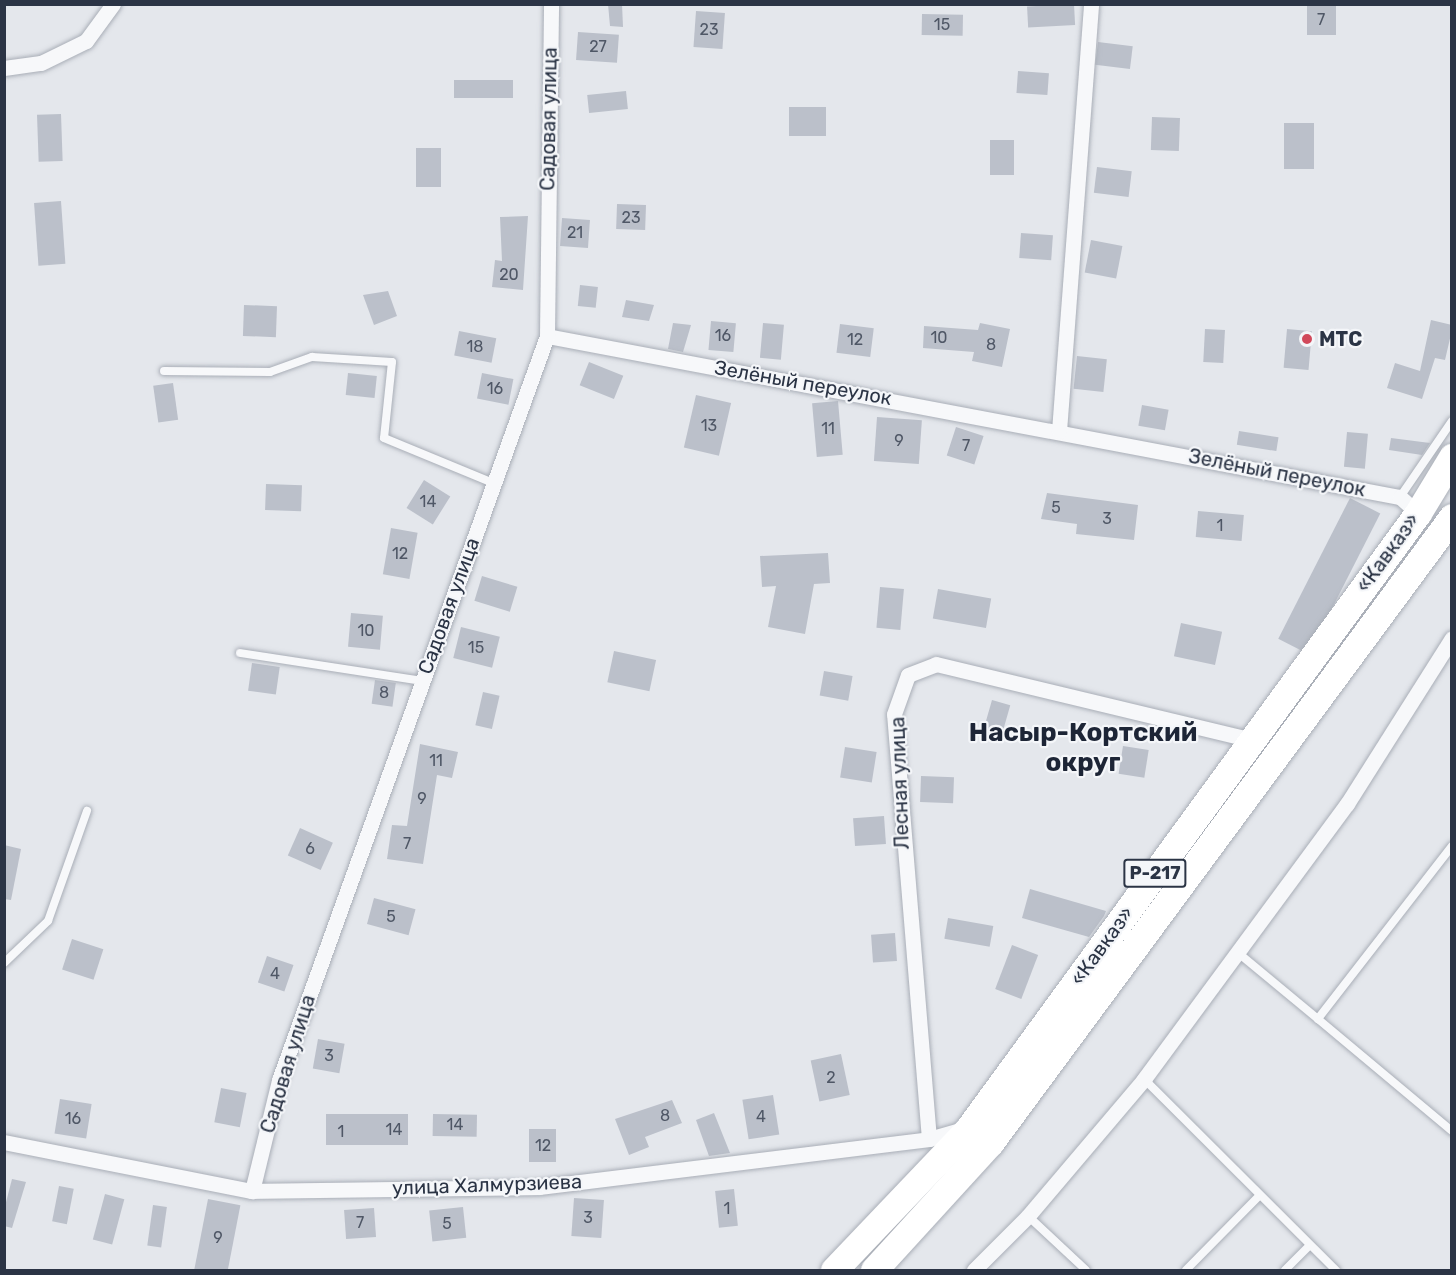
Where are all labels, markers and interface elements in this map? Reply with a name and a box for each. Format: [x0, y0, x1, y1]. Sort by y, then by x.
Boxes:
house number: 7 [1317, 10, 1325, 30]
house number: 15 [934, 15, 950, 35]
house number: 23 [699, 20, 719, 40]
house number: 27 [589, 37, 607, 57]
street label: Садовая улица [536, 47, 562, 191]
house number: 23 [621, 208, 641, 228]
house number: 21 [567, 223, 583, 243]
house number: 20 [499, 265, 519, 285]
house number: 16 [715, 326, 731, 346]
place label: МТС [1319, 327, 1362, 351]
house number: 10 [930, 328, 948, 348]
house number: 12 [847, 330, 863, 350]
marker: МТС [1300, 332, 1314, 346]
house number: 8 [986, 335, 996, 355]
house number: 18 [466, 337, 484, 357]
street label: Зелёный переулок [712, 356, 894, 410]
house number: 16 [487, 379, 503, 399]
house number: 13 [701, 416, 717, 436]
house number: 11 [821, 419, 835, 439]
house number: 9 [894, 431, 904, 451]
house number: 7 [962, 436, 970, 456]
street label: Зелёный переулок [1187, 444, 1367, 502]
house number: 14 [420, 492, 436, 512]
house number: 5 [1051, 498, 1061, 518]
house number: 3 [1102, 509, 1112, 529]
street label: «Кавказ» [1351, 509, 1425, 597]
house number: 1 [1217, 516, 1223, 536]
street label: Садовая улица [413, 535, 485, 677]
house number: 12 [392, 544, 408, 564]
house number: 10 [357, 621, 375, 641]
house number: 15 [468, 638, 484, 658]
house number: 8 [379, 683, 389, 703]
street label: Лесная улица [886, 716, 914, 850]
district label: Насыр-Кортский округ [969, 717, 1197, 778]
house number: 11 [429, 751, 443, 771]
house number: 9 [417, 789, 427, 809]
house number: 7 [403, 834, 411, 854]
house number: 6 [305, 839, 315, 859]
road number: Р-217 [1122, 858, 1188, 888]
street label: «Кавказ» [1065, 902, 1139, 990]
house number: 5 [386, 907, 396, 927]
house number: 4 [270, 964, 280, 984]
street label: Садовая улица [256, 992, 320, 1136]
house number: 3 [324, 1046, 334, 1066]
house number: 2 [826, 1068, 836, 1088]
house number: 8 [660, 1106, 670, 1126]
house number: 4 [756, 1107, 766, 1127]
house number: 16 [65, 1109, 81, 1129]
house number: 14 [447, 1115, 463, 1135]
house number: 14 [386, 1120, 402, 1140]
house number: 1 [338, 1122, 344, 1142]
house number: 12 [535, 1136, 551, 1156]
street label: улица Халмурзиева [392, 1170, 582, 1200]
house number: 1 [724, 1199, 730, 1219]
house number: 3 [583, 1208, 593, 1228]
house number: 7 [356, 1213, 364, 1233]
house number: 5 [442, 1214, 452, 1234]
house number: 9 [213, 1228, 223, 1248]

